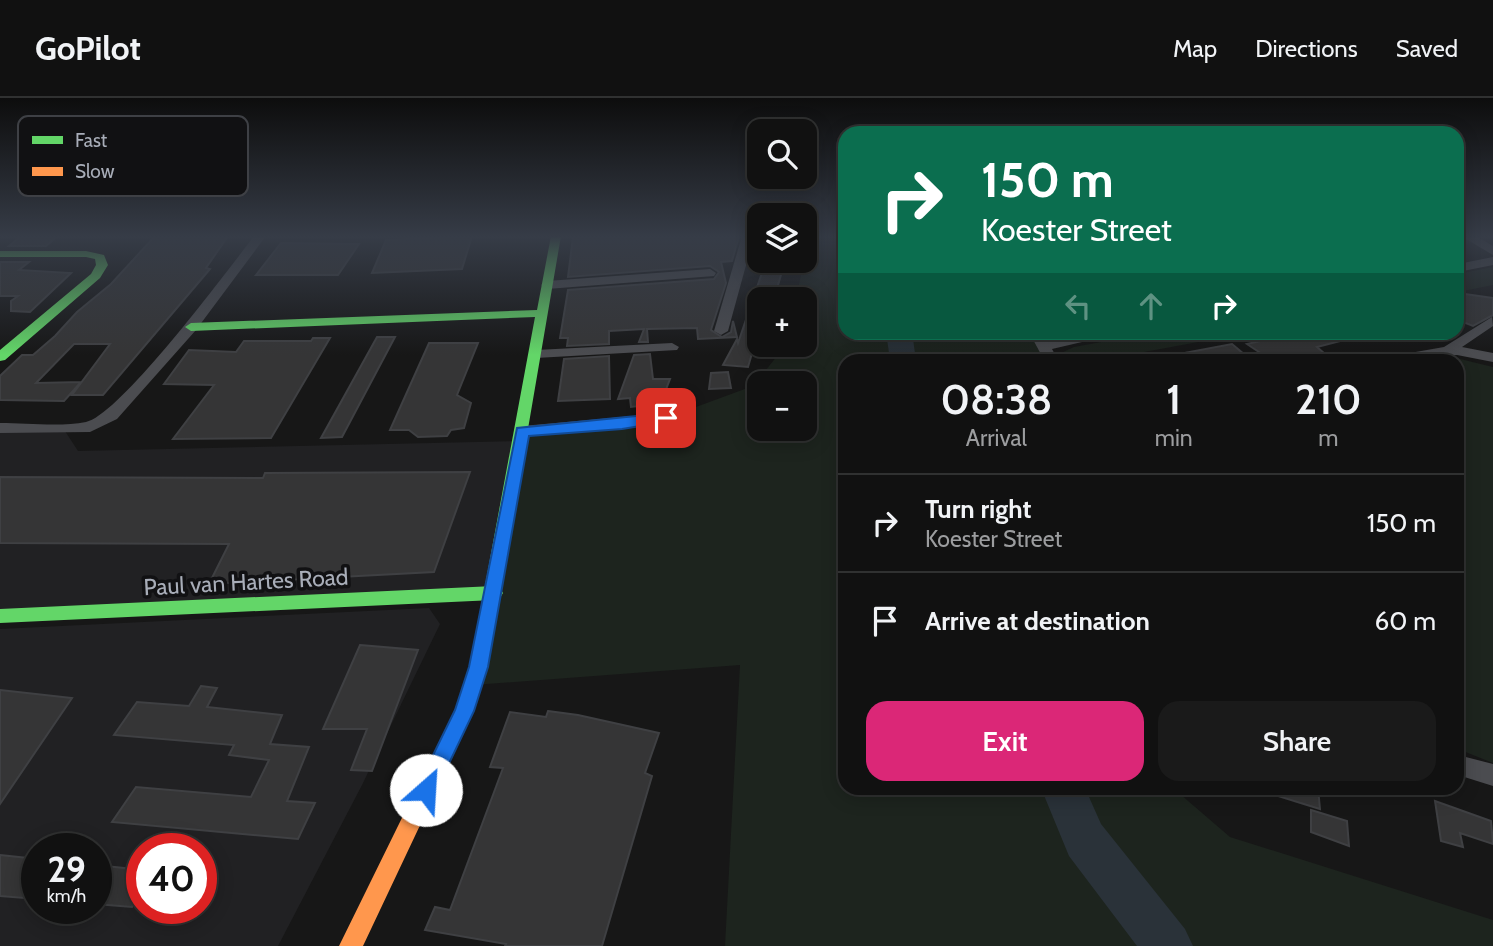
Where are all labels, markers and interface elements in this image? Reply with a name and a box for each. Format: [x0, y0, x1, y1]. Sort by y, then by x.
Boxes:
text: GoPilot [35, 28, 141, 68]
text: Map [1173, 34, 1217, 63]
text: Directions [1255, 34, 1358, 63]
text: Saved [1396, 34, 1458, 63]
legend [18, 116, 248, 196]
map controls [747, 119, 817, 441]
button: search [747, 119, 817, 189]
text: Fast [75, 129, 108, 152]
text: 150 m [981, 150, 1114, 209]
icon: right [866, 154, 957, 245]
text: Slow [75, 160, 115, 183]
button: layers [747, 203, 817, 273]
text: Koester Street [981, 210, 1172, 249]
button: + [747, 287, 817, 357]
icon: left [1059, 287, 1097, 325]
icon: ahead [1132, 287, 1170, 325]
icon: right [1205, 287, 1243, 325]
button: − [747, 371, 817, 441]
text: 08:38 [940, 373, 1052, 425]
text: 1 [1166, 373, 1181, 425]
text: 210 [1295, 373, 1362, 425]
pin [636, 388, 696, 448]
icon: arrive [647, 399, 685, 437]
text: Arrival [966, 424, 1027, 452]
text: min [1155, 424, 1193, 452]
text: m [1318, 424, 1338, 452]
text: Turn right [925, 493, 1031, 525]
icon: right [866, 504, 904, 542]
text: 150 m [1367, 507, 1436, 539]
text: Koester Street [925, 525, 1062, 553]
street label: Paul van Hartes Road [143, 563, 349, 601]
icon: arrive [866, 602, 904, 640]
text: Arrive at destination [925, 605, 1150, 637]
text: 60 m [1374, 605, 1436, 637]
button: Exit [866, 701, 1144, 781]
button: Share [1158, 701, 1436, 781]
position arrow [389, 753, 463, 827]
speed limit sign: 40 [126, 833, 217, 924]
text: 29 [47, 848, 86, 891]
text: km/h [47, 885, 86, 907]

